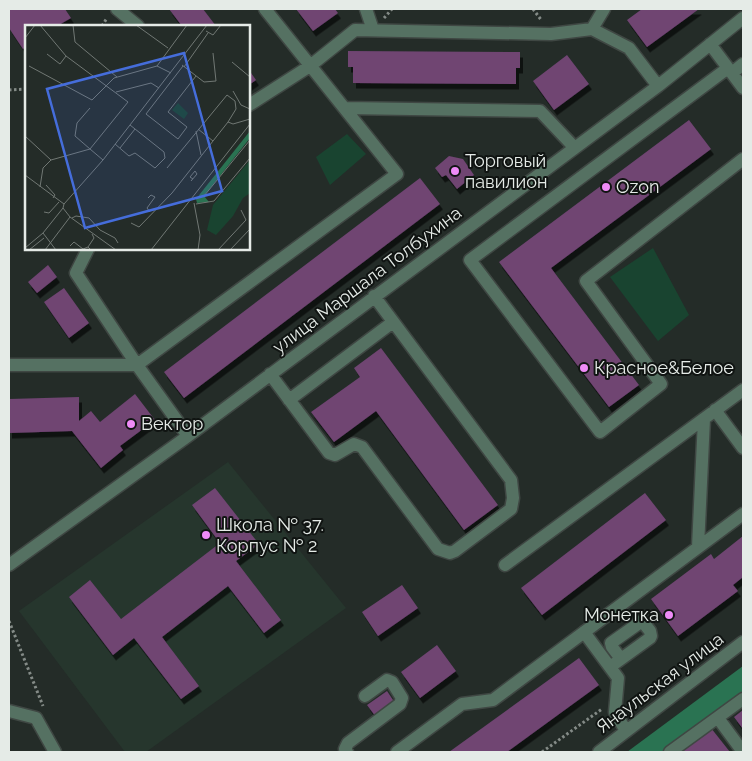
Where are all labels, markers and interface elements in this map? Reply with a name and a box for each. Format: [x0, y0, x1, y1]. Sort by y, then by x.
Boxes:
inset map [25, 25, 250, 250]
place label: Торговый павилион [465, 150, 548, 192]
marker: Торговый павилион [449, 165, 461, 177]
place label: Ozon [616, 176, 659, 197]
marker: Ozon [600, 181, 612, 193]
street label: улица Маршала Толбухина [268, 202, 465, 357]
place label: Красное&Белое [594, 357, 734, 378]
marker: Красное&Белое [578, 362, 590, 374]
place label: Вектор [141, 413, 203, 434]
marker: Вектор [125, 418, 137, 430]
place label: Школа № 37. Корпус № 2 [216, 514, 324, 556]
marker: Школа № 37. Корпус № 2 [200, 529, 212, 541]
place label: Монетка [584, 604, 659, 625]
marker: Монетка [663, 609, 675, 621]
street label: Янаульская улица [592, 628, 727, 737]

